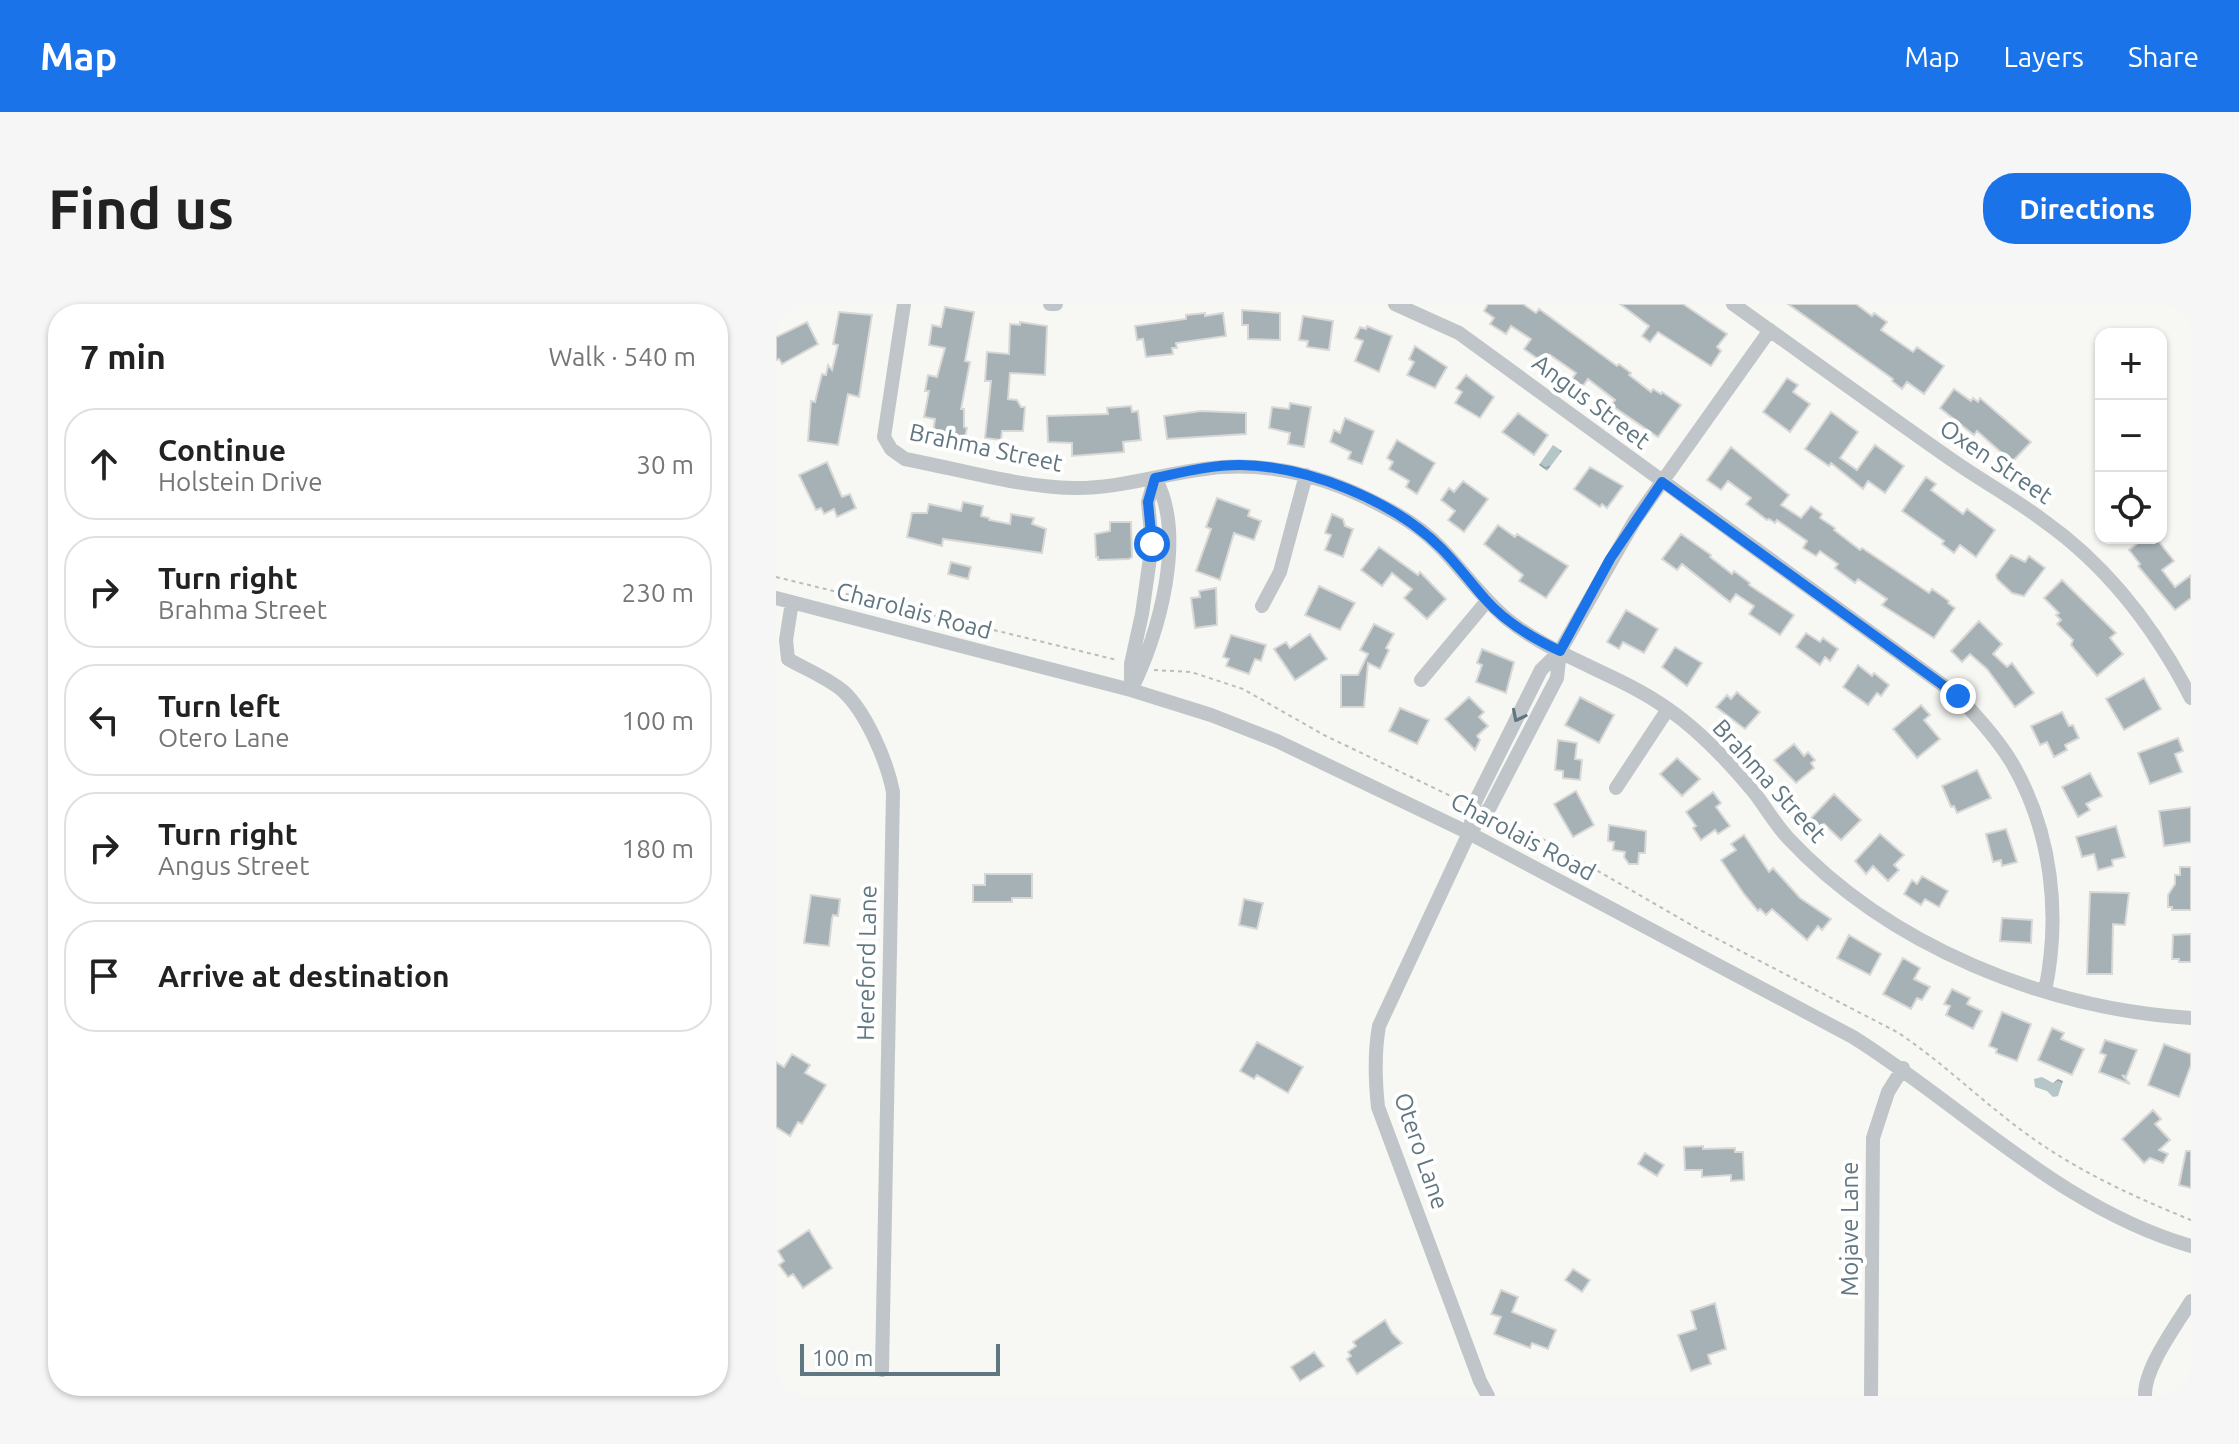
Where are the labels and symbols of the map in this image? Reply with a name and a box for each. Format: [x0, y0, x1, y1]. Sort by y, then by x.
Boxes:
street label: Angus Street [1527, 349, 1656, 455]
street label: Oxen Street [1935, 414, 2058, 509]
street label: Brahma Street [907, 418, 1066, 477]
route start [1134, 526, 1170, 562]
street label: Charolais Road [834, 577, 995, 644]
route end [1940, 678, 1976, 714]
one-way arrow [1513, 707, 1528, 722]
street label: Brahma Street [1707, 714, 1832, 848]
street label: Charolais Road [1446, 787, 1600, 886]
street label: Hereford Lane [852, 885, 881, 1041]
street label: Otero Lane [1389, 1089, 1454, 1213]
street label: Mojave Lane [1836, 1162, 1863, 1296]
scale bar [800, 1340, 1000, 1376]

